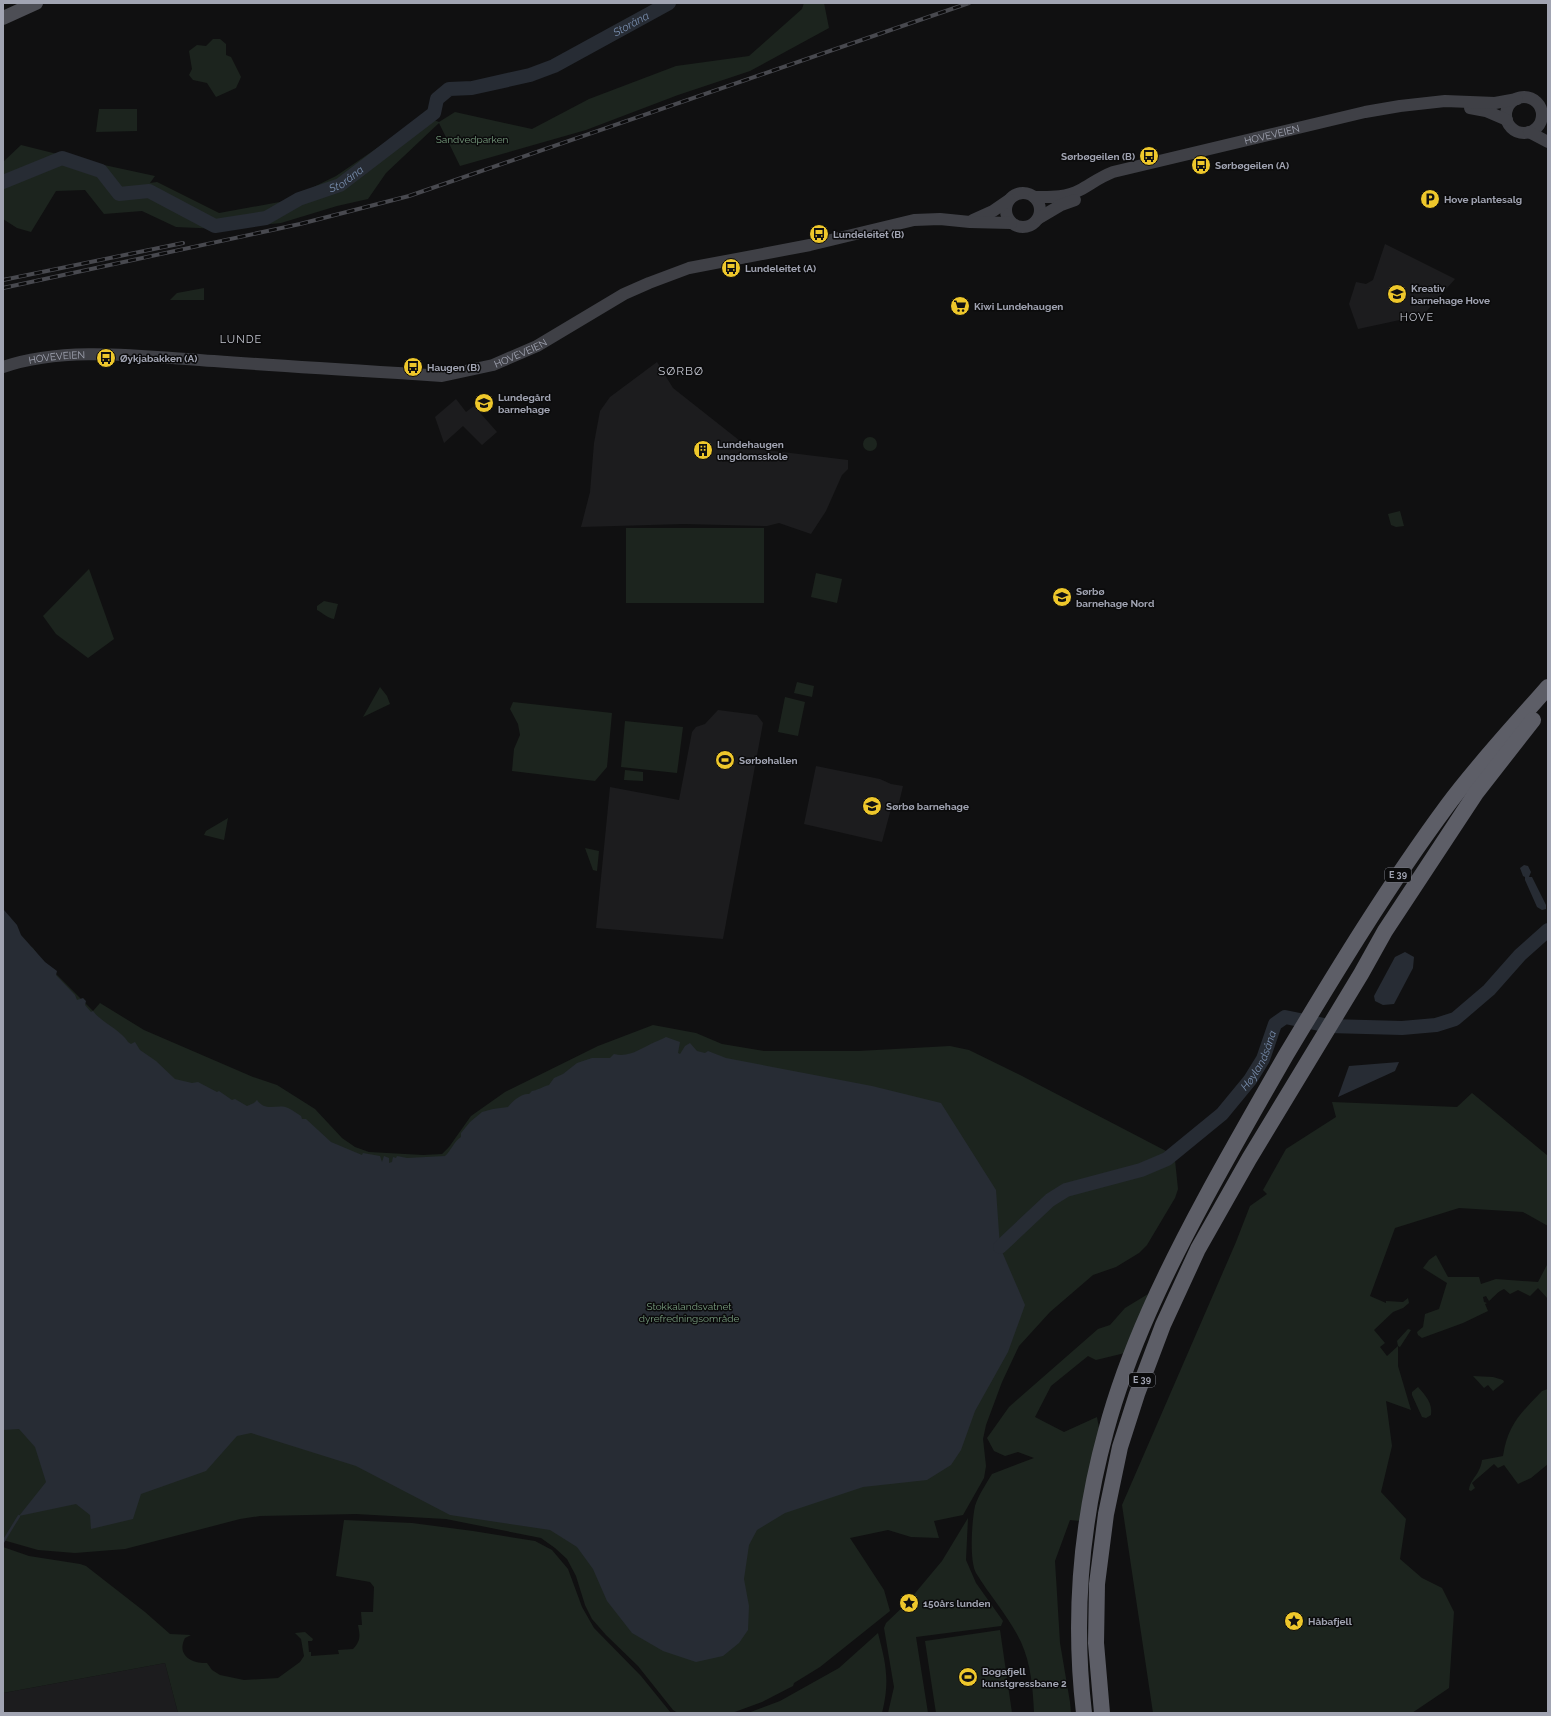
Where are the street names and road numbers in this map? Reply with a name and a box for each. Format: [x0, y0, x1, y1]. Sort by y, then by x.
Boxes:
street label: HOVEVEIEN [1243, 122, 1301, 146]
street label: HOVEVEIEN [492, 336, 549, 369]
street label: HOVEVEIEN [28, 349, 85, 365]
road number: E 39 [1385, 868, 1411, 882]
road number: E 39 [1129, 1373, 1155, 1387]

